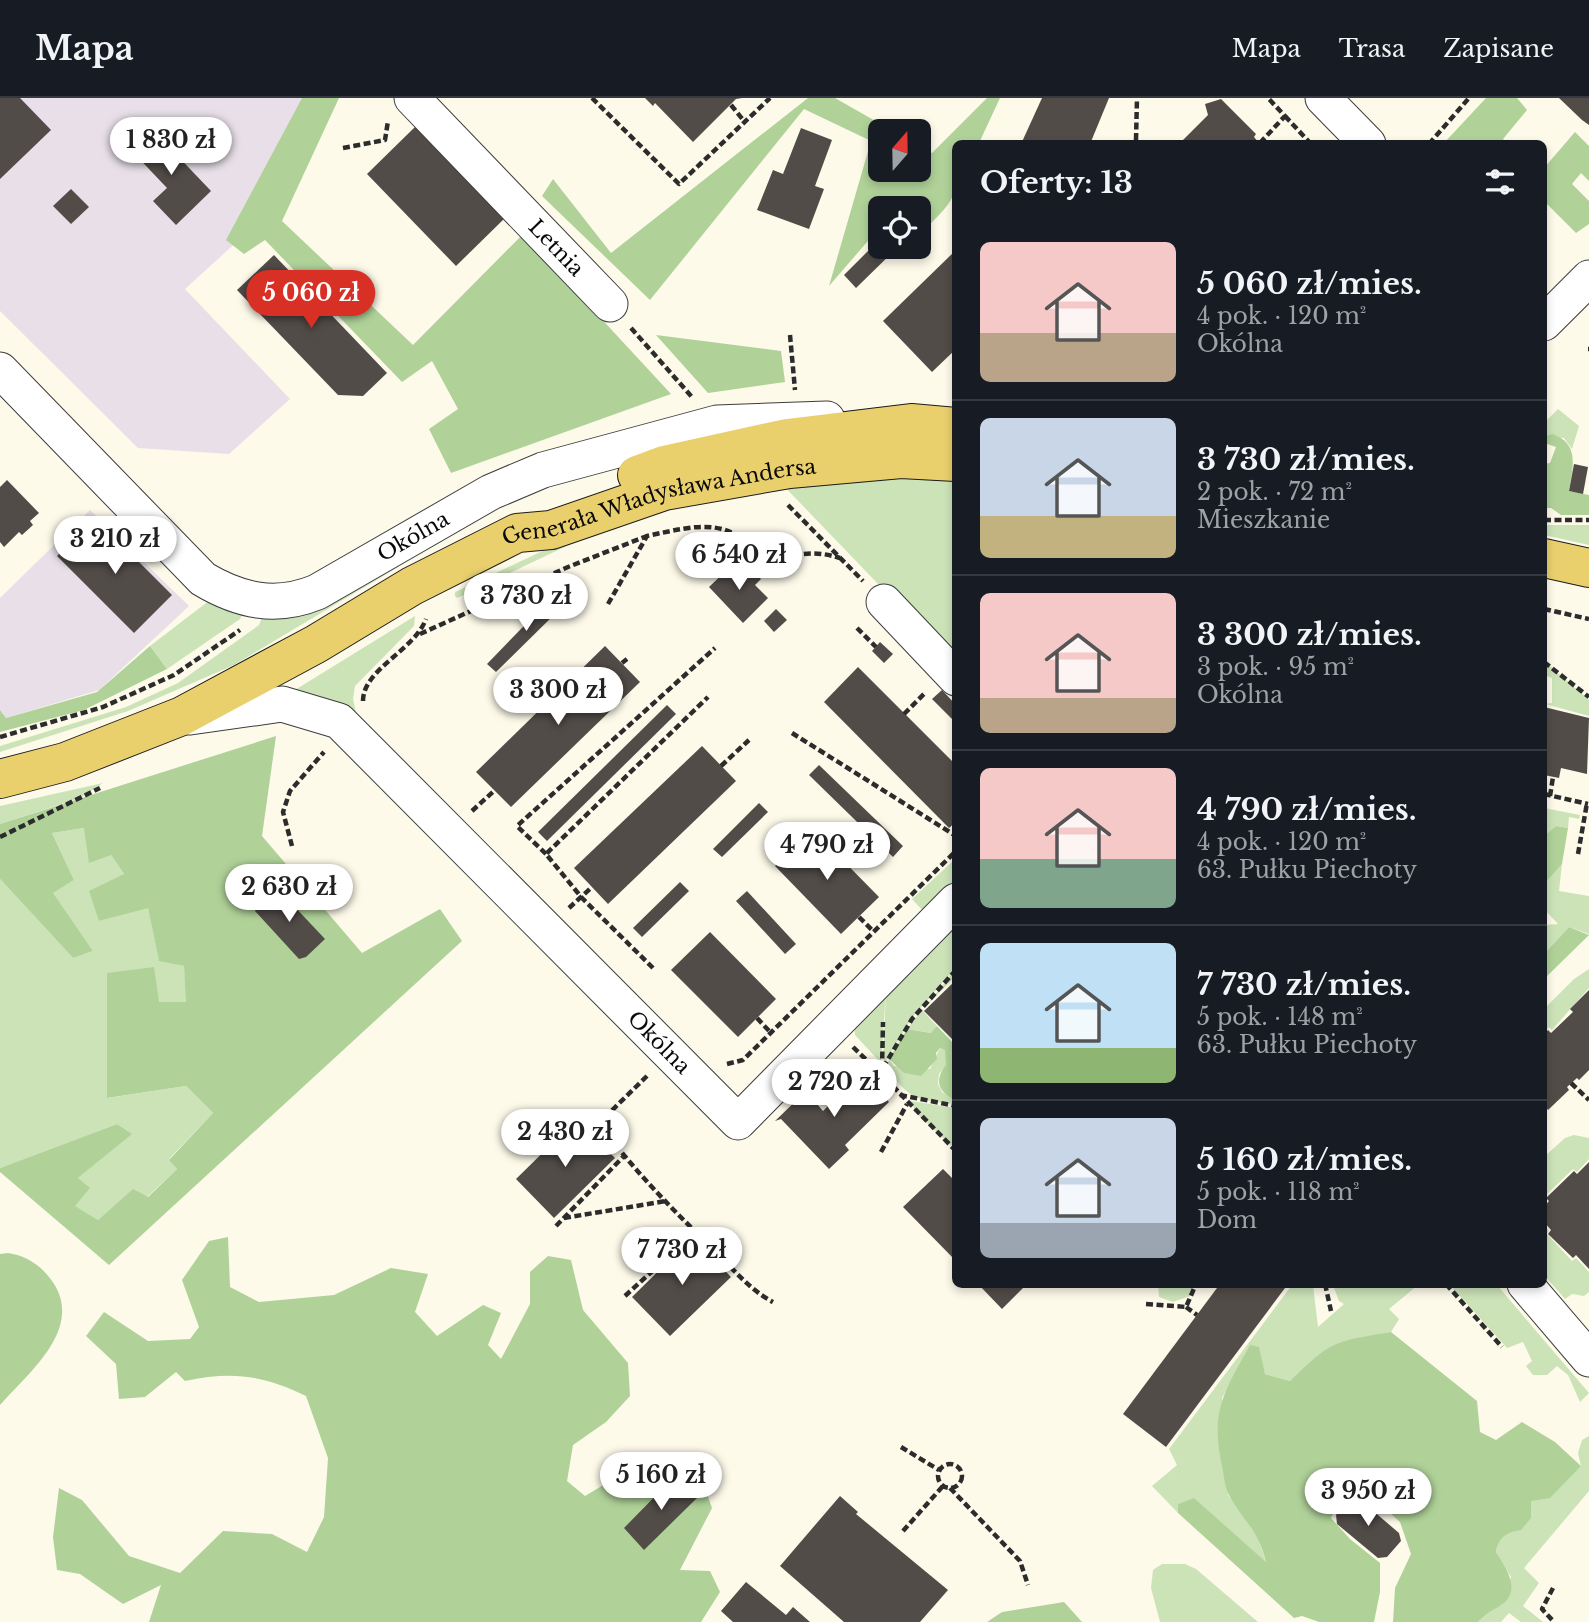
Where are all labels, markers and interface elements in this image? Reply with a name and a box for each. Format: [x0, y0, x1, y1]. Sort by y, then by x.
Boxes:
text: Mapa [35, 28, 134, 69]
text: Mapa [1232, 34, 1301, 63]
text: Trasa [1339, 34, 1405, 63]
text: Zapisane [1443, 34, 1554, 63]
pin: 1 830 zł [99, 118, 243, 177]
north arrow [868, 119, 931, 182]
map controls [868, 119, 931, 259]
text: 1 830 zł [126, 126, 216, 154]
icon: filters [1481, 163, 1519, 201]
text: Oferty: 13 [980, 164, 1133, 201]
button: locate [868, 196, 931, 259]
street label: Letnia [523, 214, 590, 282]
text: 5 060 zł/mies. [1197, 265, 1422, 302]
icon: home [1036, 270, 1120, 354]
pin: 5 060 zł [239, 271, 383, 330]
text: 5 060 zł [262, 279, 360, 307]
text: 4 pok. · 120 m² [1197, 302, 1366, 330]
text: Okólna [1197, 330, 1283, 358]
text: 3 730 zł/mies. [1197, 441, 1415, 478]
icon: home [1036, 446, 1120, 530]
street label: Generała Władysława Andersa [498, 454, 817, 551]
text: 2 pok. · 72 m² [1197, 478, 1352, 506]
street label: Okólna [373, 506, 454, 567]
text: Mieszkanie [1197, 506, 1330, 534]
pin: 3 210 zł [43, 517, 187, 576]
text: 3 210 zł [70, 525, 160, 553]
pin: 6 540 zł [667, 532, 811, 592]
text: 6 540 zł [691, 541, 787, 569]
pin: 3 730 zł [454, 574, 598, 633]
text: 3 730 zł [480, 582, 572, 610]
text: 3 300 zł/mies. [1197, 616, 1422, 653]
icon: home [1036, 621, 1120, 705]
text: 3 pok. · 95 m² [1197, 653, 1354, 681]
pin: 3 300 zł [486, 668, 630, 727]
text: 3 300 zł [509, 676, 607, 704]
text: Okólna [1197, 681, 1283, 709]
text: 4 790 zł/mies. [1197, 791, 1417, 828]
icon: home [1036, 796, 1120, 880]
pin: 4 790 zł [755, 822, 899, 882]
text: 4 pok. · 120 m² [1197, 828, 1366, 856]
text: 4 790 zł [780, 831, 874, 859]
text: 63. Pułku Piechoty [1197, 856, 1417, 884]
pin: 2 630 zł [217, 864, 361, 924]
text: 2 630 zł [241, 873, 337, 901]
text: 7 730 zł/mies. [1197, 966, 1411, 1003]
icon: home [1036, 971, 1120, 1055]
text: 5 pok. · 148 m² [1197, 1003, 1363, 1031]
street label: Okólna [622, 1006, 696, 1080]
text: 63. Pułku Piechoty [1197, 1031, 1417, 1059]
pin: 2 720 zł [762, 1060, 906, 1119]
text: 2 720 zł [788, 1068, 880, 1096]
pin: 2 430 zł [493, 1110, 637, 1169]
text: 2 430 zł [517, 1118, 613, 1146]
text: 5 160 zł/mies. [1197, 1141, 1412, 1178]
icon: home [1036, 1146, 1120, 1230]
text: 5 pok. · 118 m² [1197, 1178, 1360, 1206]
text: Dom [1197, 1206, 1257, 1234]
pin: 7 730 zł [610, 1228, 754, 1287]
text: 7 730 zł [637, 1236, 727, 1264]
pin: 5 160 zł [589, 1452, 733, 1512]
text: 5 160 zł [616, 1461, 706, 1489]
pin: 3 950 zł [1296, 1468, 1440, 1528]
text: 3 950 zł [1321, 1477, 1415, 1505]

